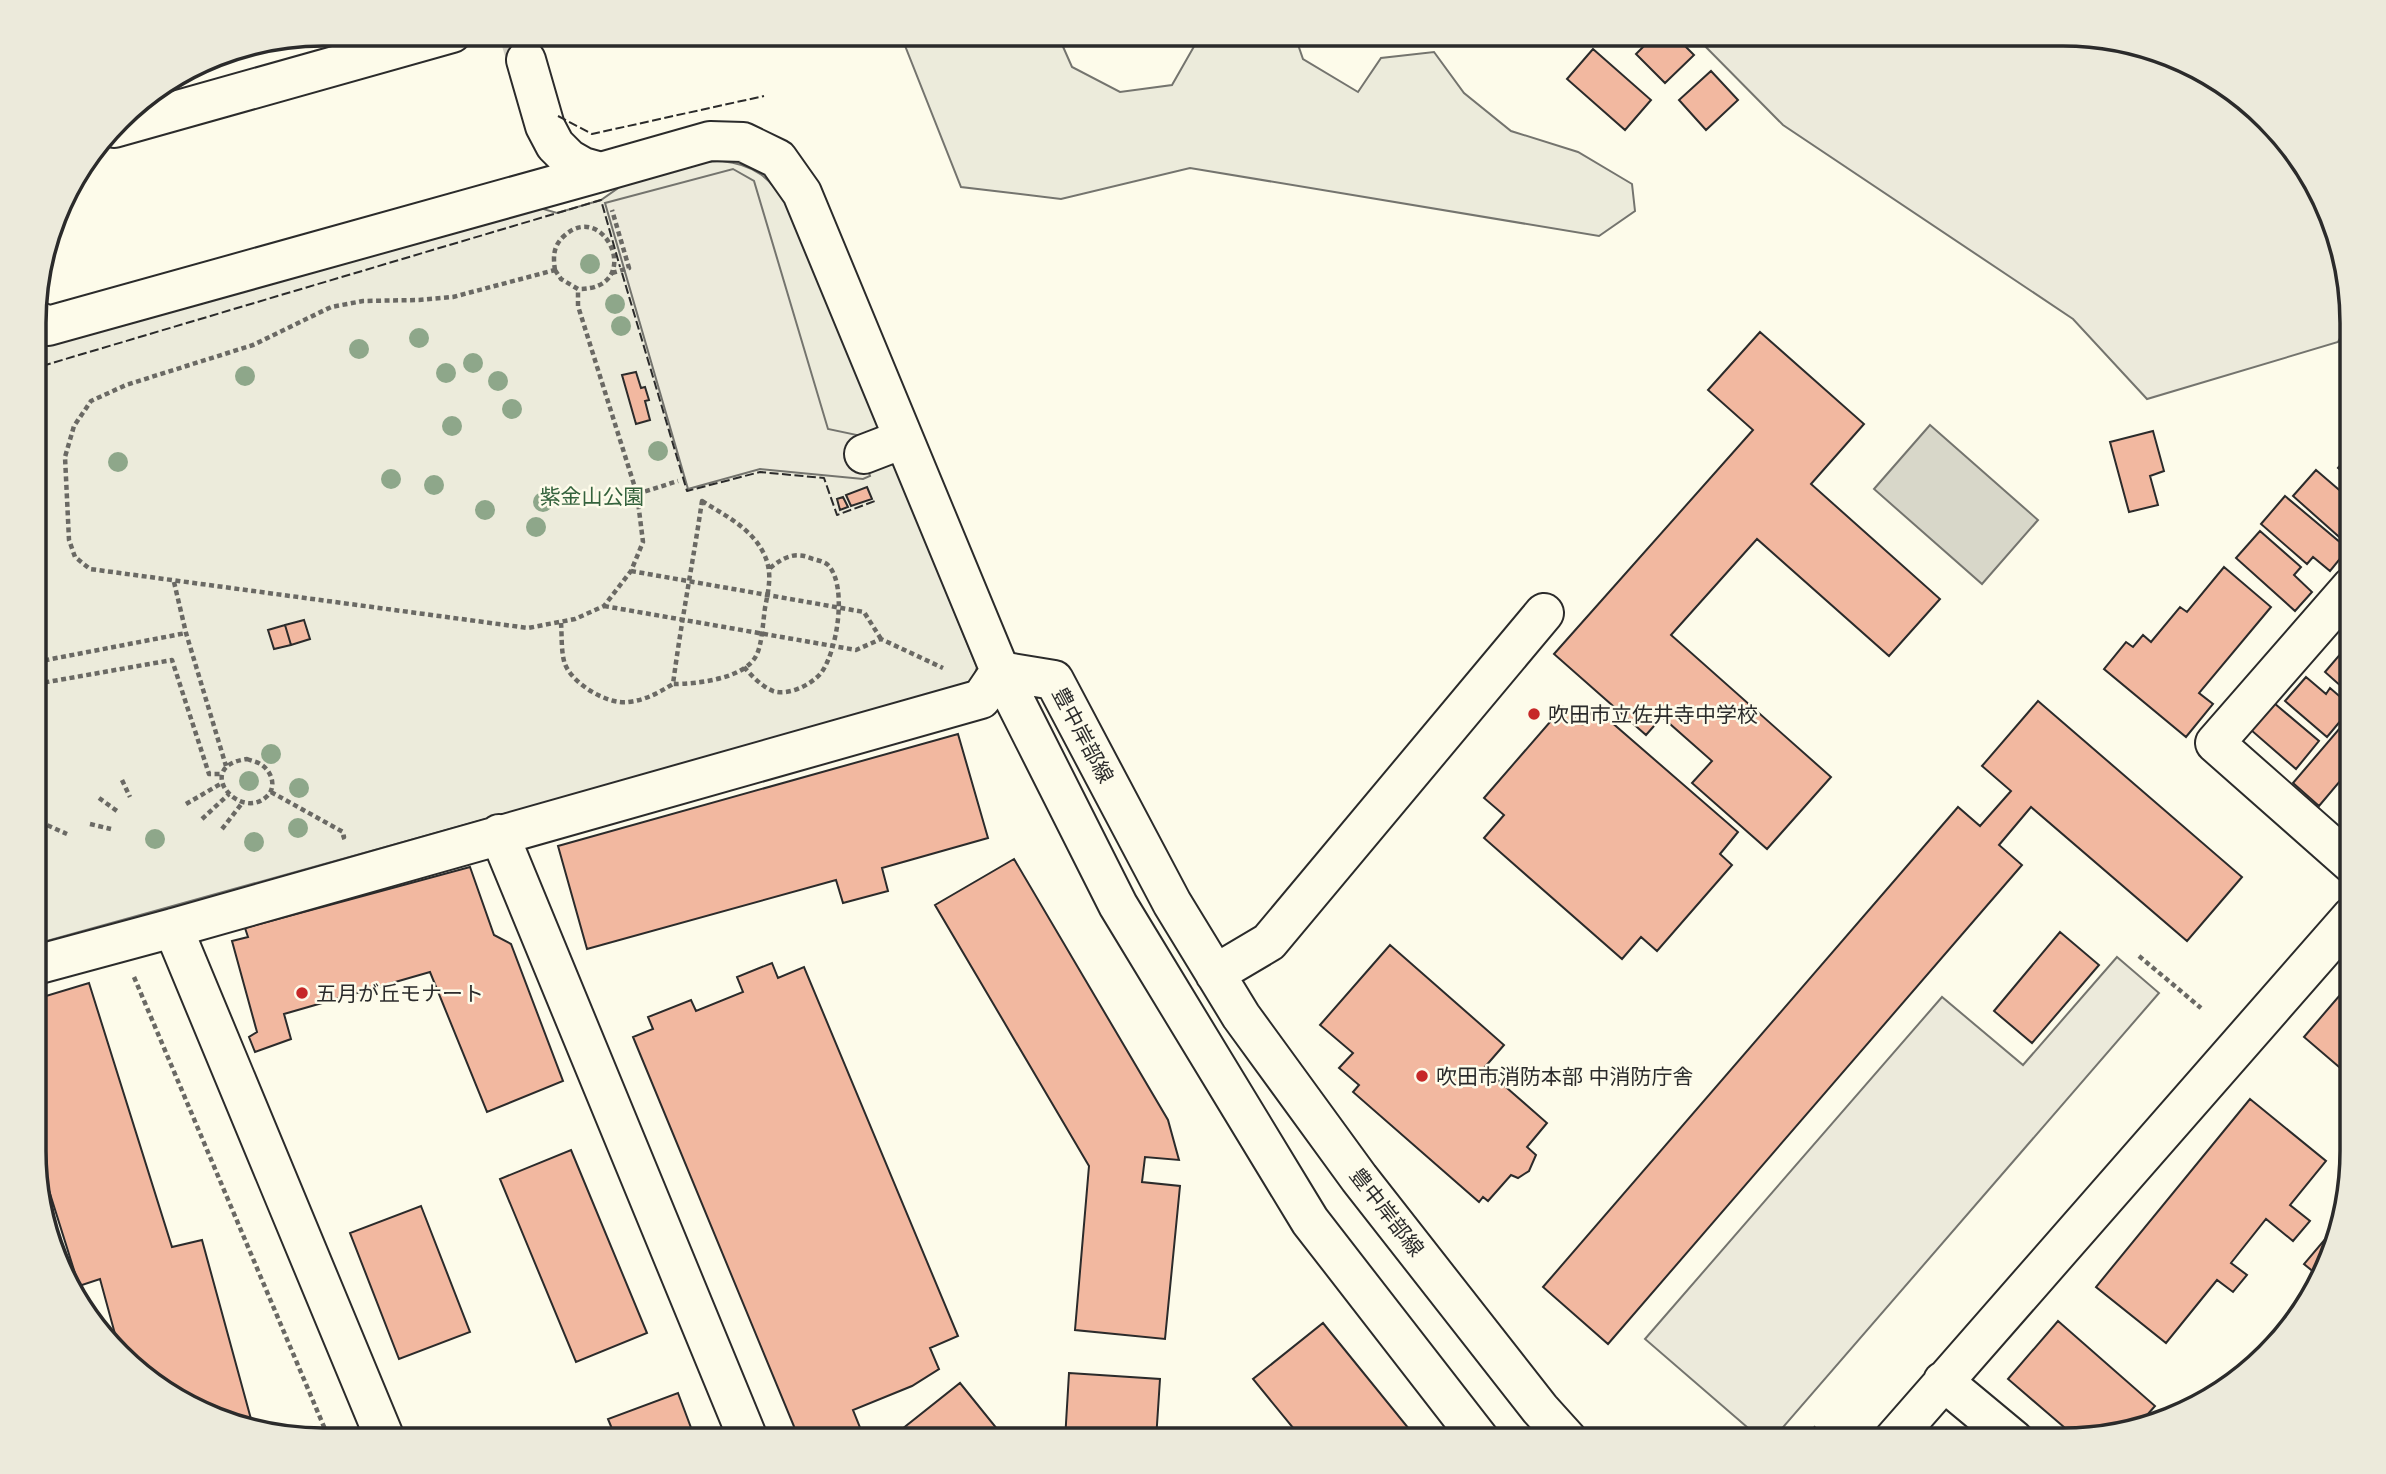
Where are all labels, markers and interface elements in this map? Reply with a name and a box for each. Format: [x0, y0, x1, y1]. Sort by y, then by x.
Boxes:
park label: 紫金山公園 [540, 483, 645, 510]
street label: 豊中岸部線 [1046, 682, 1120, 788]
place label: 吹田市立佐井寺中学校 [1548, 701, 1758, 728]
marker: 吹田市立佐井寺中学校 [1526, 706, 1542, 722]
place label: 五月が丘モナート [316, 980, 484, 1007]
marker: 五月が丘モナート [294, 985, 310, 1001]
place label: 吹田市消防本部 中消防庁舎 [1436, 1063, 1693, 1090]
marker: 吹田市消防本部 中消防庁舎 [1414, 1068, 1430, 1084]
street label: 豊中岸部線 [1344, 1162, 1430, 1262]

